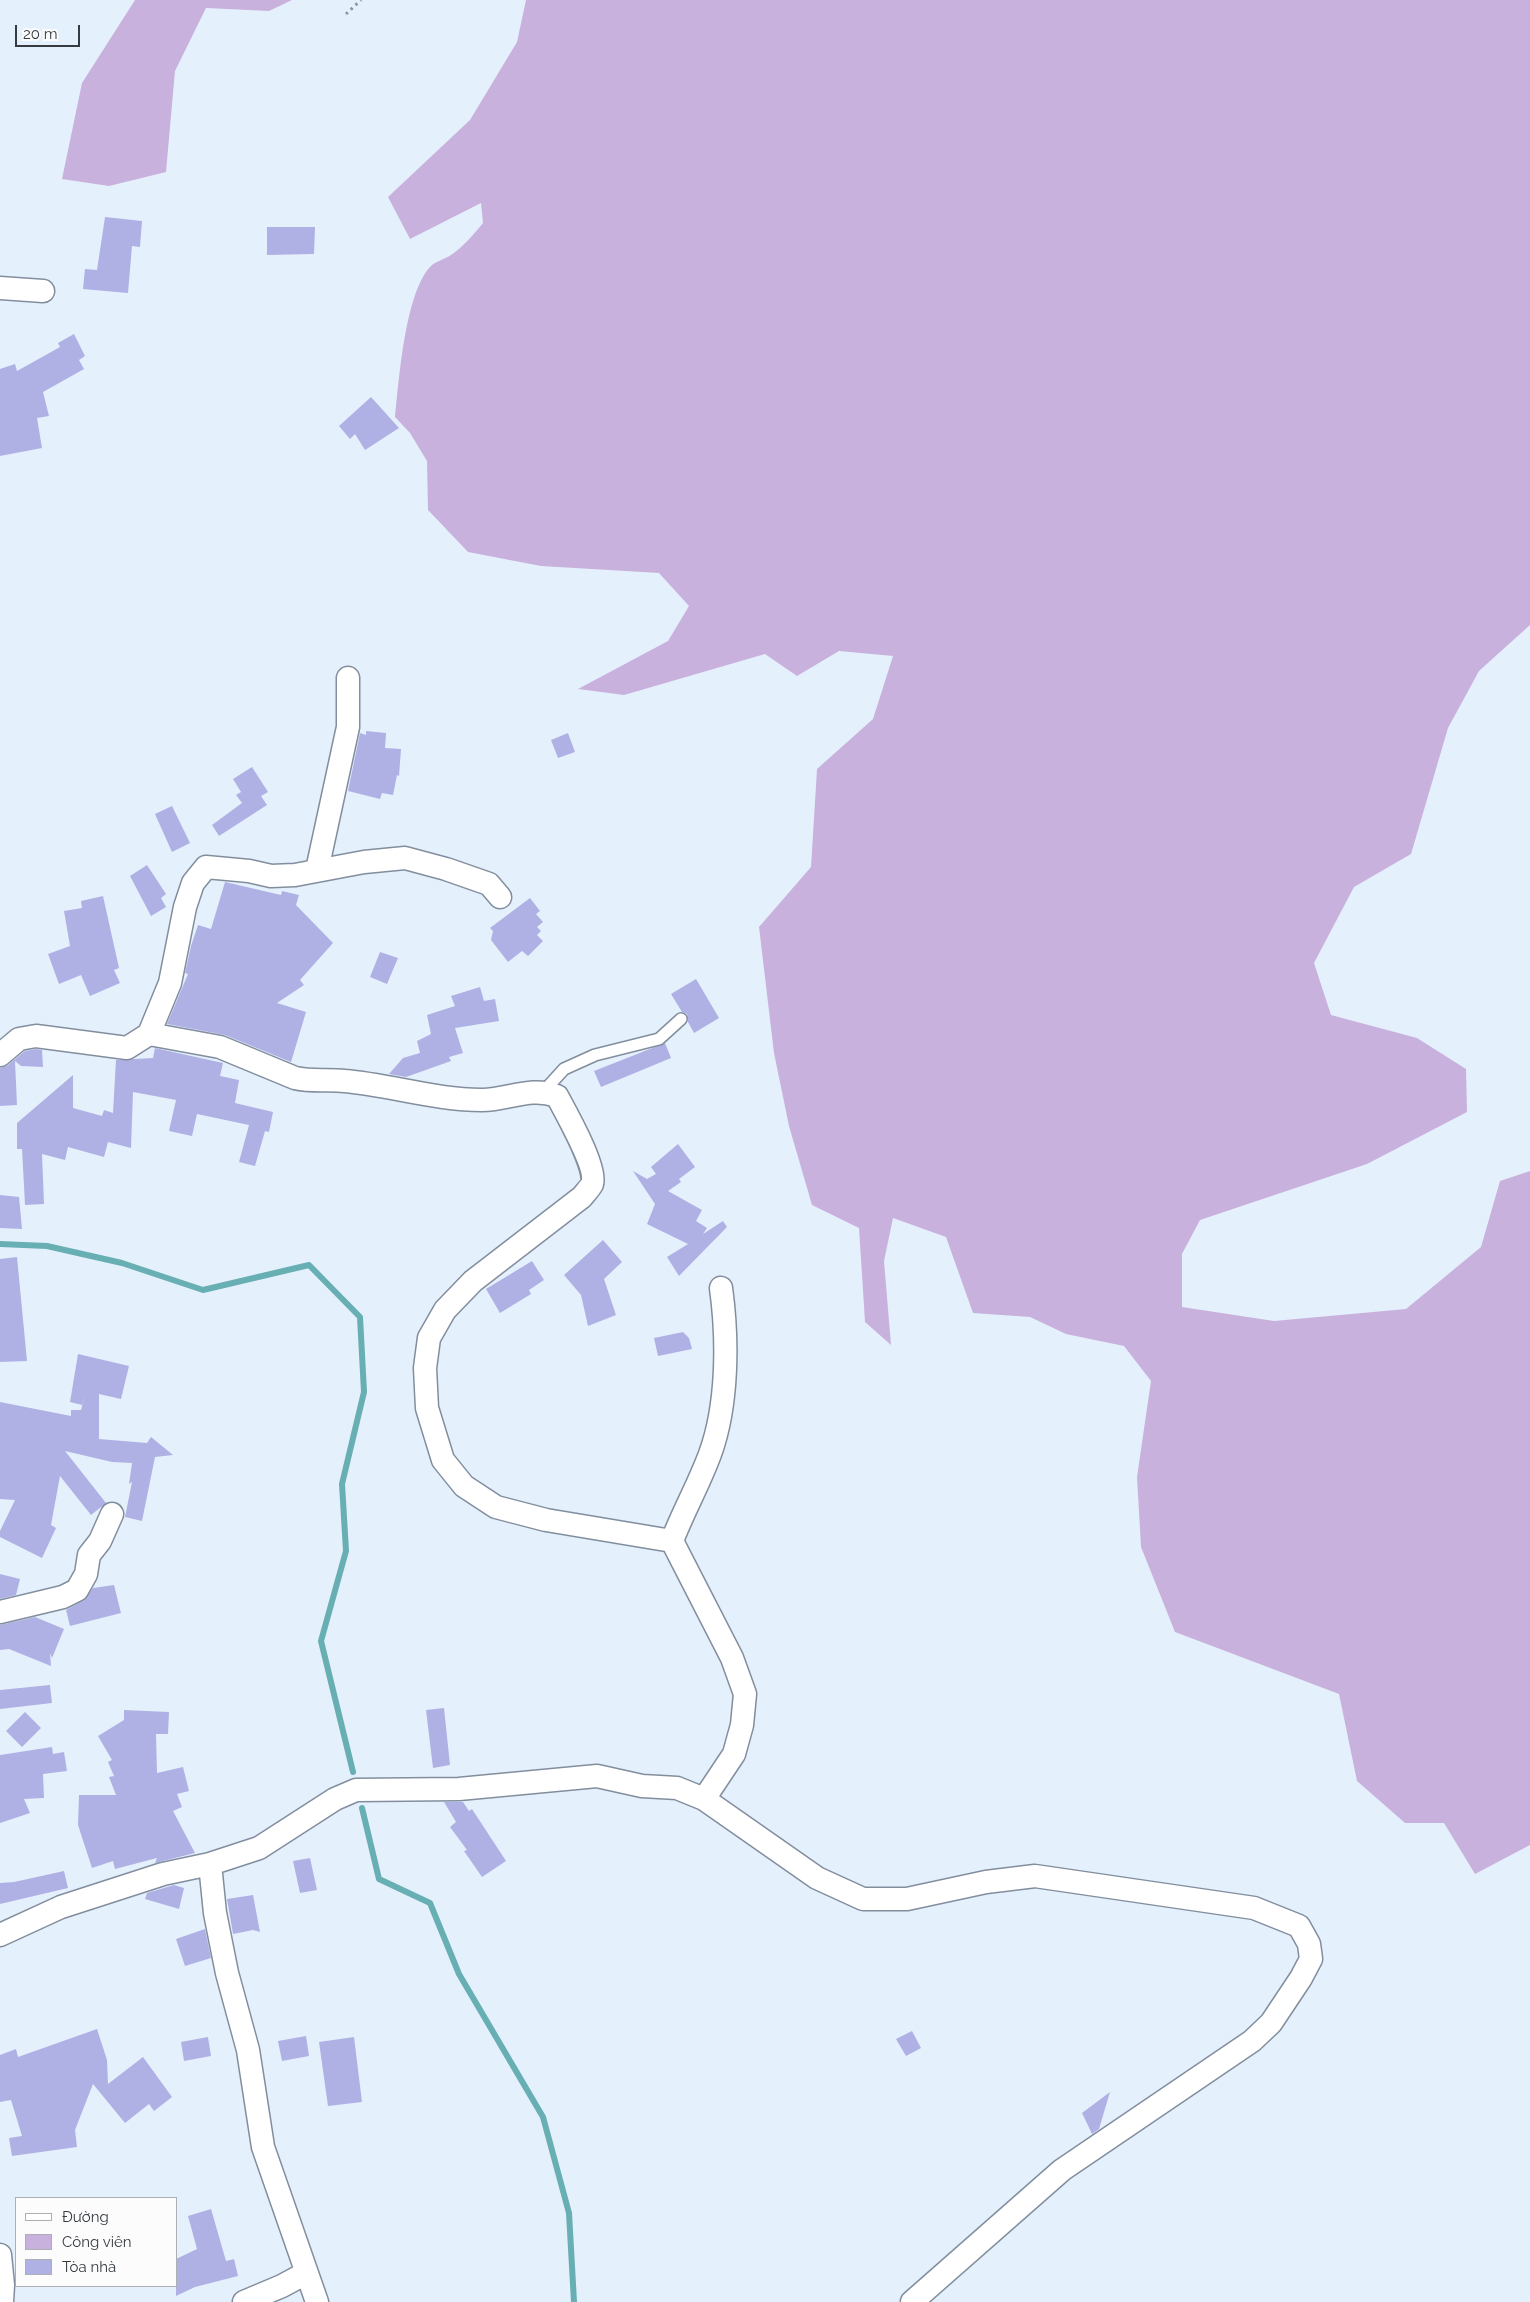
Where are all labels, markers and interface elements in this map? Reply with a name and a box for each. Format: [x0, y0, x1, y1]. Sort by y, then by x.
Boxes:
scale bar [18, 15, 82, 47]
text: 20 m [23, 25, 58, 43]
legend [15, 2197, 178, 2287]
text: Đường [62, 2208, 109, 2226]
text: Công viên [62, 2233, 131, 2251]
text: Tòa nhà [62, 2258, 116, 2276]

